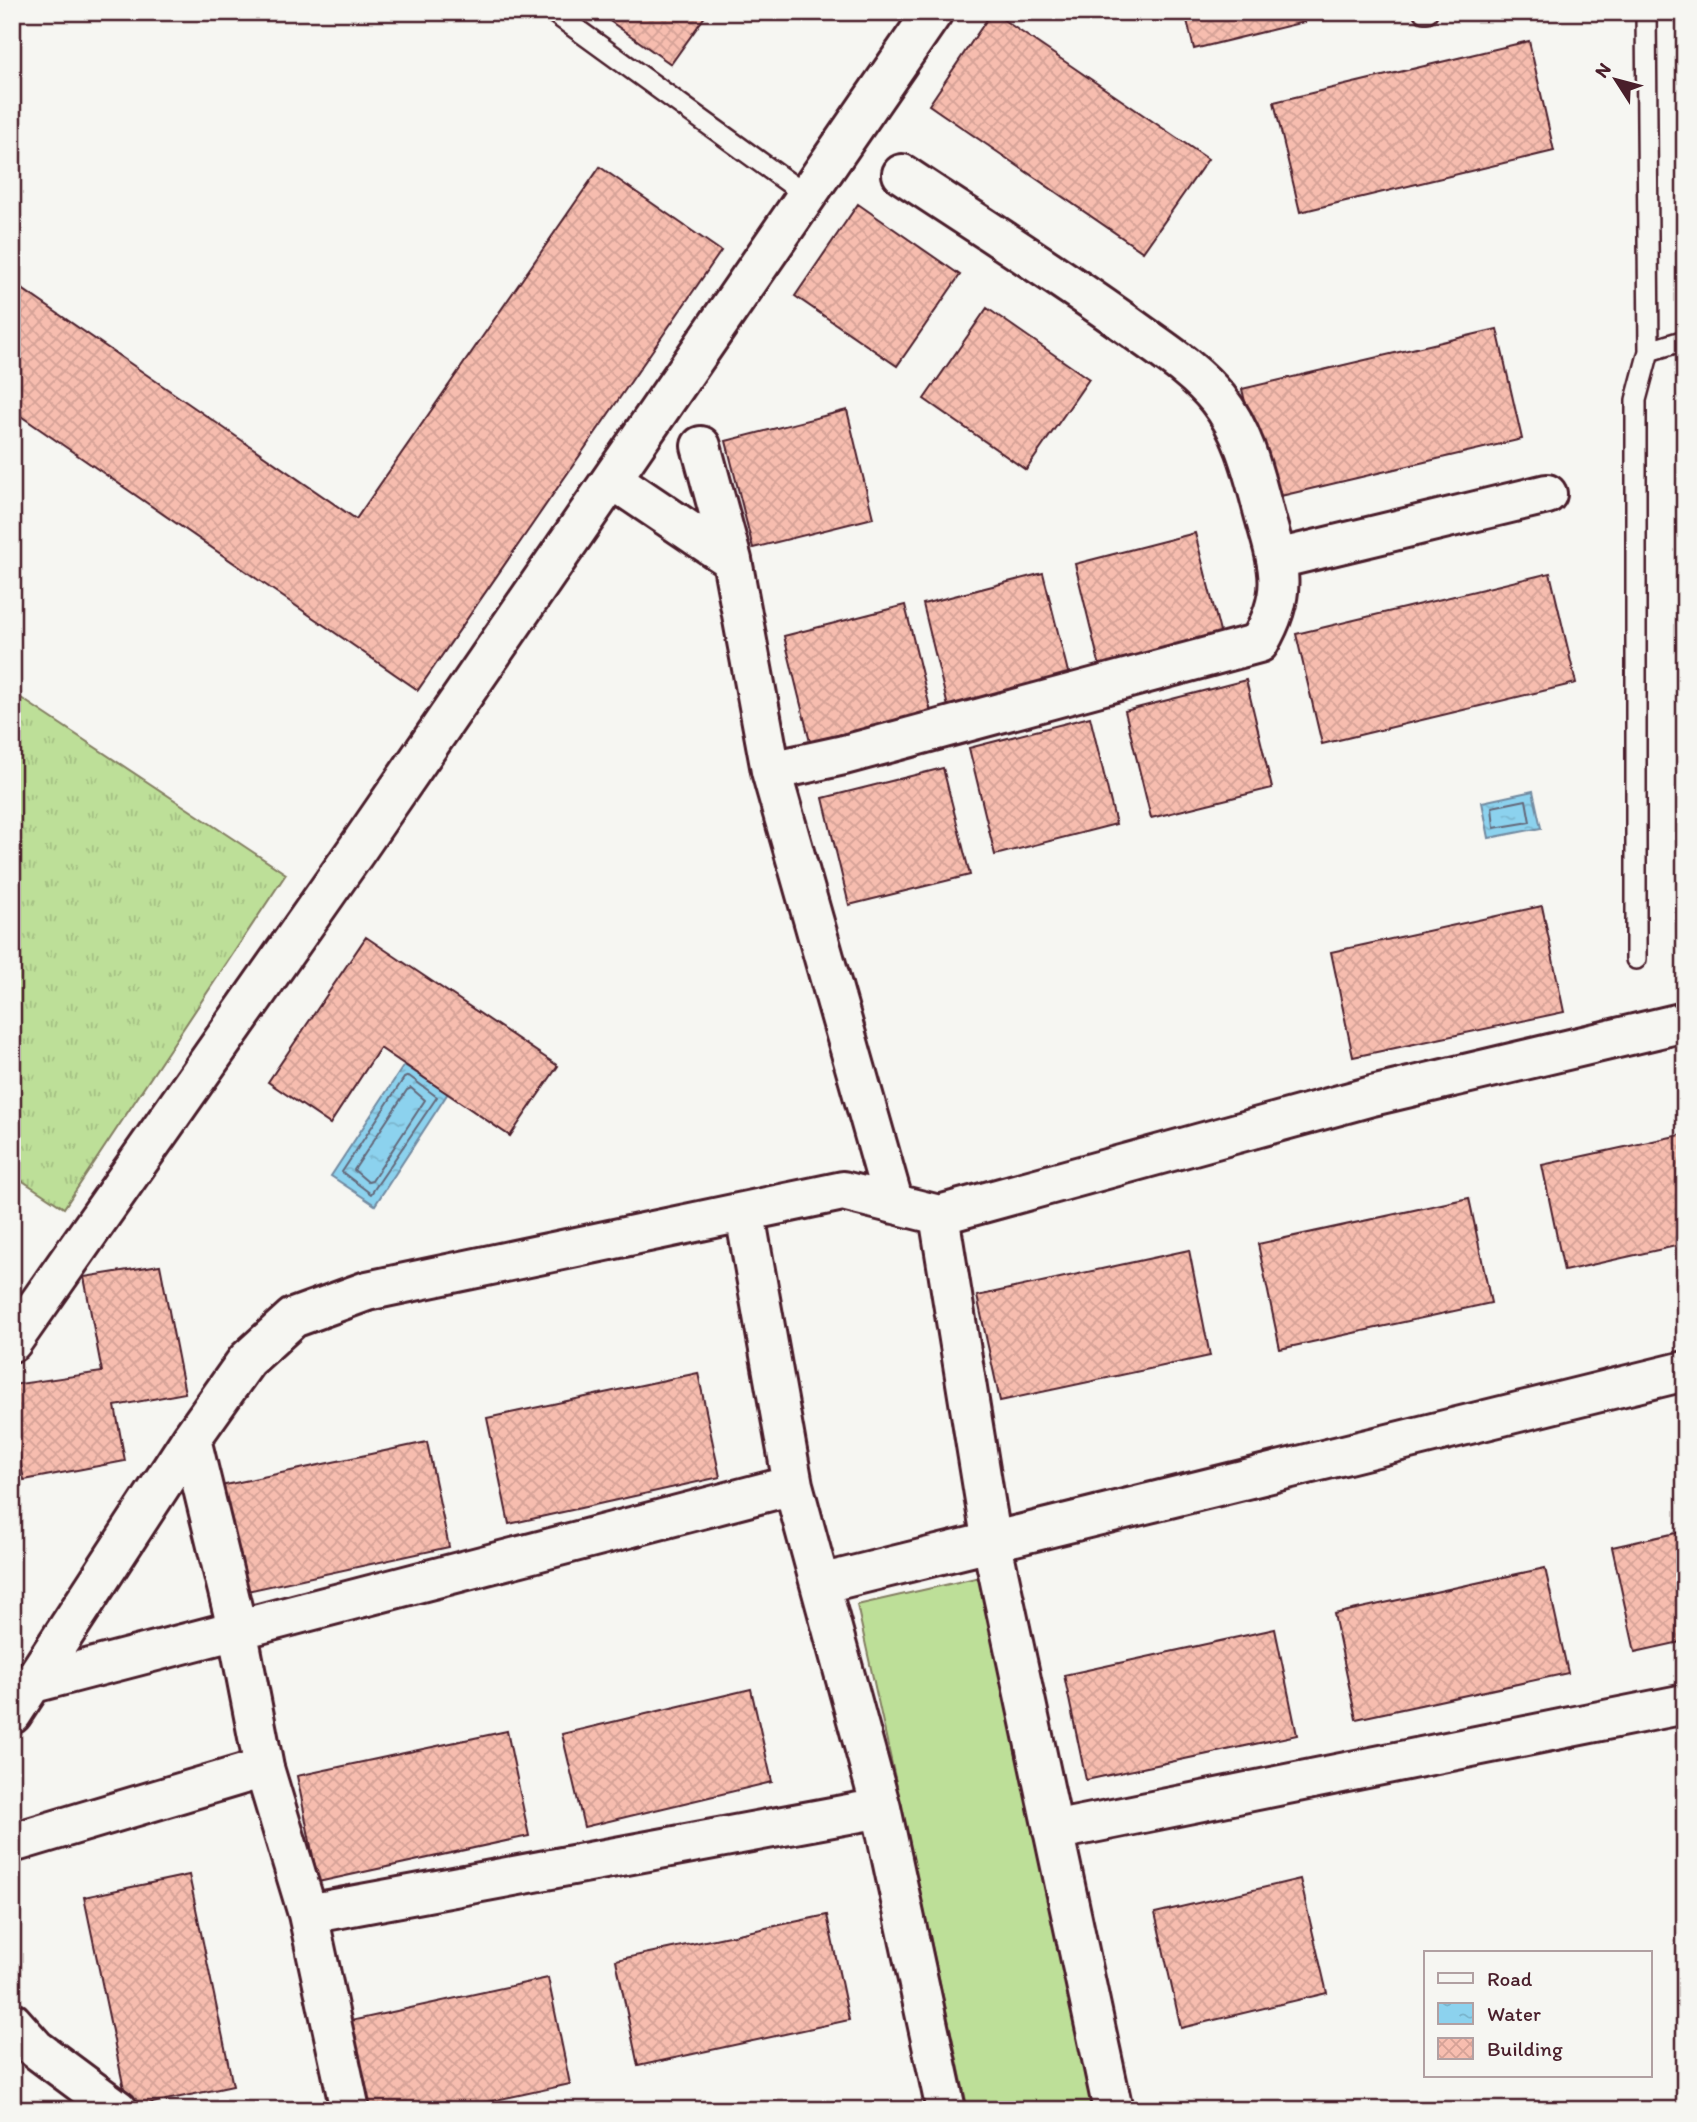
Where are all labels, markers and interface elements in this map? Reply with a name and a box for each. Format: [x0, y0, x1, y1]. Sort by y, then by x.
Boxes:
north arrow [1582, 46, 1652, 116]
text: N [1590, 58, 1616, 82]
legend [1424, 1951, 1652, 2076]
text: Road [1487, 1966, 1533, 1991]
text: Water [1487, 2001, 1541, 2026]
text: Building [1487, 2036, 1563, 2061]

